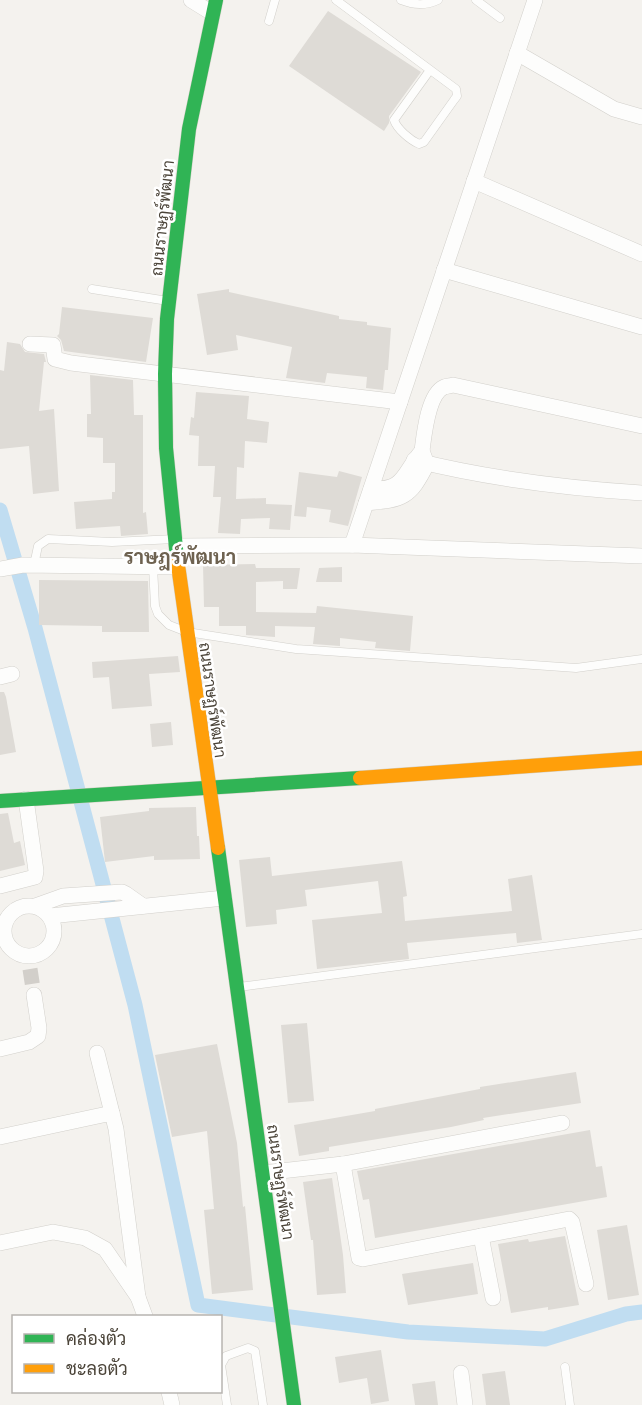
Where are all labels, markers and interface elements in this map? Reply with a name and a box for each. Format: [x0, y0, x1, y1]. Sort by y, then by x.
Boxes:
street label: ถนนราษฏร์พัฒนา [144, 159, 179, 277]
district label: ราษฎร์พัฒนา [124, 544, 236, 571]
street label: ถนนราษฏร์พัฒนา [194, 641, 233, 759]
street label: ถนนราษฏร์พัฒนา [262, 1123, 301, 1241]
legend [12, 1315, 222, 1393]
text: คล่องตัว [66, 1327, 126, 1349]
text: ชะลอตัว [66, 1358, 128, 1379]

